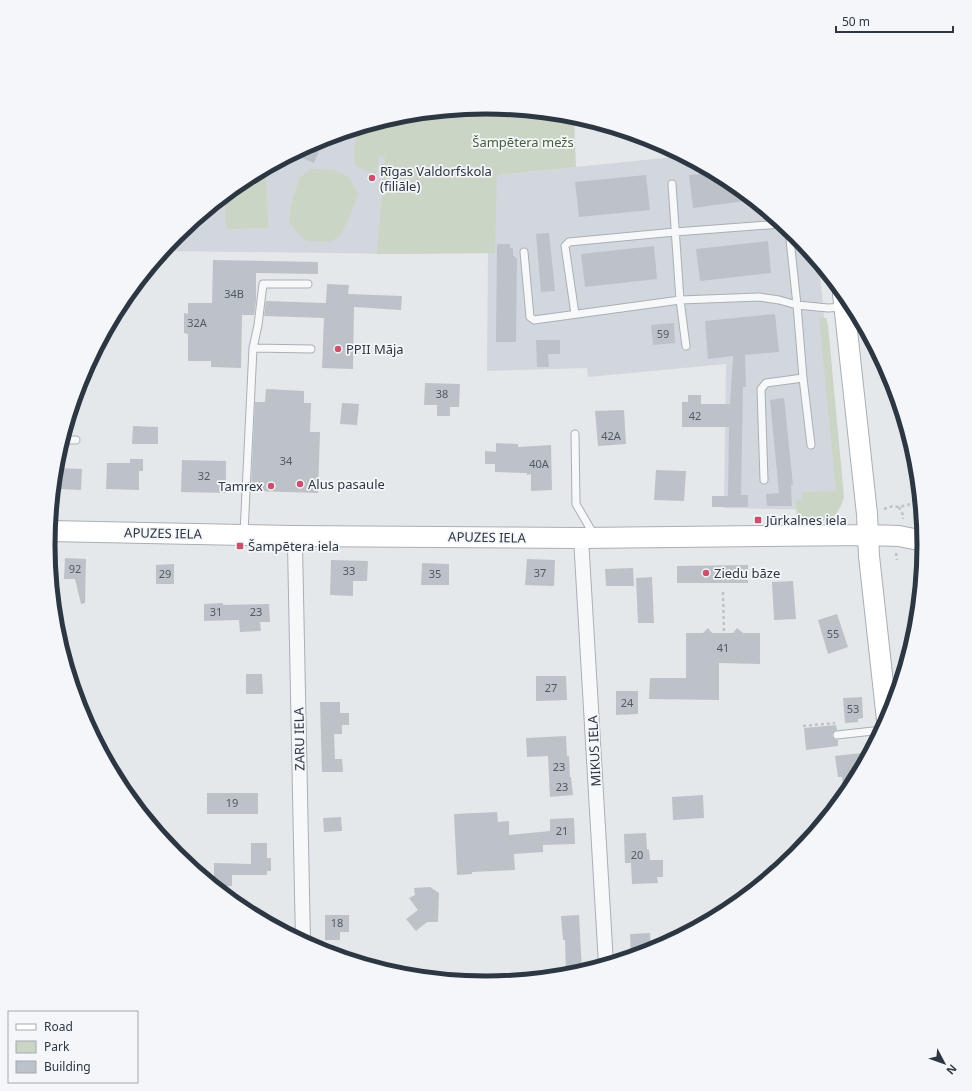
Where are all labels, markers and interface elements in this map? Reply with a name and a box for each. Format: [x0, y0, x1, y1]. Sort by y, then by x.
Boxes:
scale bar [836, 8, 953, 34]
text: 50 m [842, 13, 870, 30]
park label: Šampētera mežs [472, 133, 574, 151]
place label: Rīgas Valdorfskola (filiāle) [380, 162, 492, 195]
marker: Rīgas Valdorfskola (filiāle) [367, 173, 377, 183]
house number: 34B [224, 286, 244, 301]
house number: 32A [187, 315, 208, 330]
house number: 59 [657, 326, 669, 341]
place label: PPII Māja [346, 340, 404, 358]
marker: PPII Māja [333, 344, 343, 354]
house number: 38 [436, 386, 448, 401]
house number: 42 [689, 408, 701, 423]
house number: 42A [601, 428, 622, 443]
house number: 34 [280, 453, 293, 468]
house number: 40A [529, 456, 550, 471]
house number: 32 [198, 468, 210, 483]
place label: Alus pasaule [308, 475, 385, 493]
place label: Tamrex [218, 477, 263, 495]
marker: Alus pasaule [295, 479, 305, 489]
marker: Tamrex [266, 481, 276, 491]
place label: Jūrkalnes iela [764, 511, 847, 529]
marker: Jūrkalnes iela [753, 515, 763, 525]
street label: APUZES IELA [124, 523, 203, 543]
street label: APUZES IELA [448, 527, 527, 547]
place label: Šampētera iela [248, 537, 339, 555]
marker: Šampētera iela [235, 541, 245, 551]
house number: 92 [69, 561, 81, 576]
house number: 33 [343, 563, 355, 578]
place label: Ziedu bāze [714, 564, 780, 582]
house number: 37 [534, 565, 546, 580]
house number: 29 [159, 566, 171, 581]
house number: 35 [429, 566, 441, 581]
marker: Ziedu bāze [701, 568, 711, 578]
house number: 31 [210, 604, 222, 619]
house number: 23 [250, 604, 262, 619]
house number: 55 [827, 626, 839, 641]
house number: 41 [717, 640, 729, 655]
house number: 27 [545, 680, 557, 695]
house number: 24 [621, 695, 634, 710]
house number: 53 [847, 701, 859, 716]
street label: ZARU IELA [289, 706, 309, 771]
street label: MIKUS IELA [583, 714, 605, 787]
house number: 23 [553, 759, 565, 774]
house number: 23 [556, 779, 568, 794]
house number: 19 [226, 795, 238, 810]
house number: 21 [556, 823, 568, 838]
house number: 20 [631, 847, 643, 862]
house number: 18 [331, 915, 343, 930]
legend [8, 1011, 138, 1083]
text: Road [44, 1018, 73, 1035]
text: Park [44, 1038, 70, 1055]
north arrow [924, 1043, 964, 1083]
text: Building [44, 1058, 91, 1075]
text: N [943, 1062, 961, 1078]

